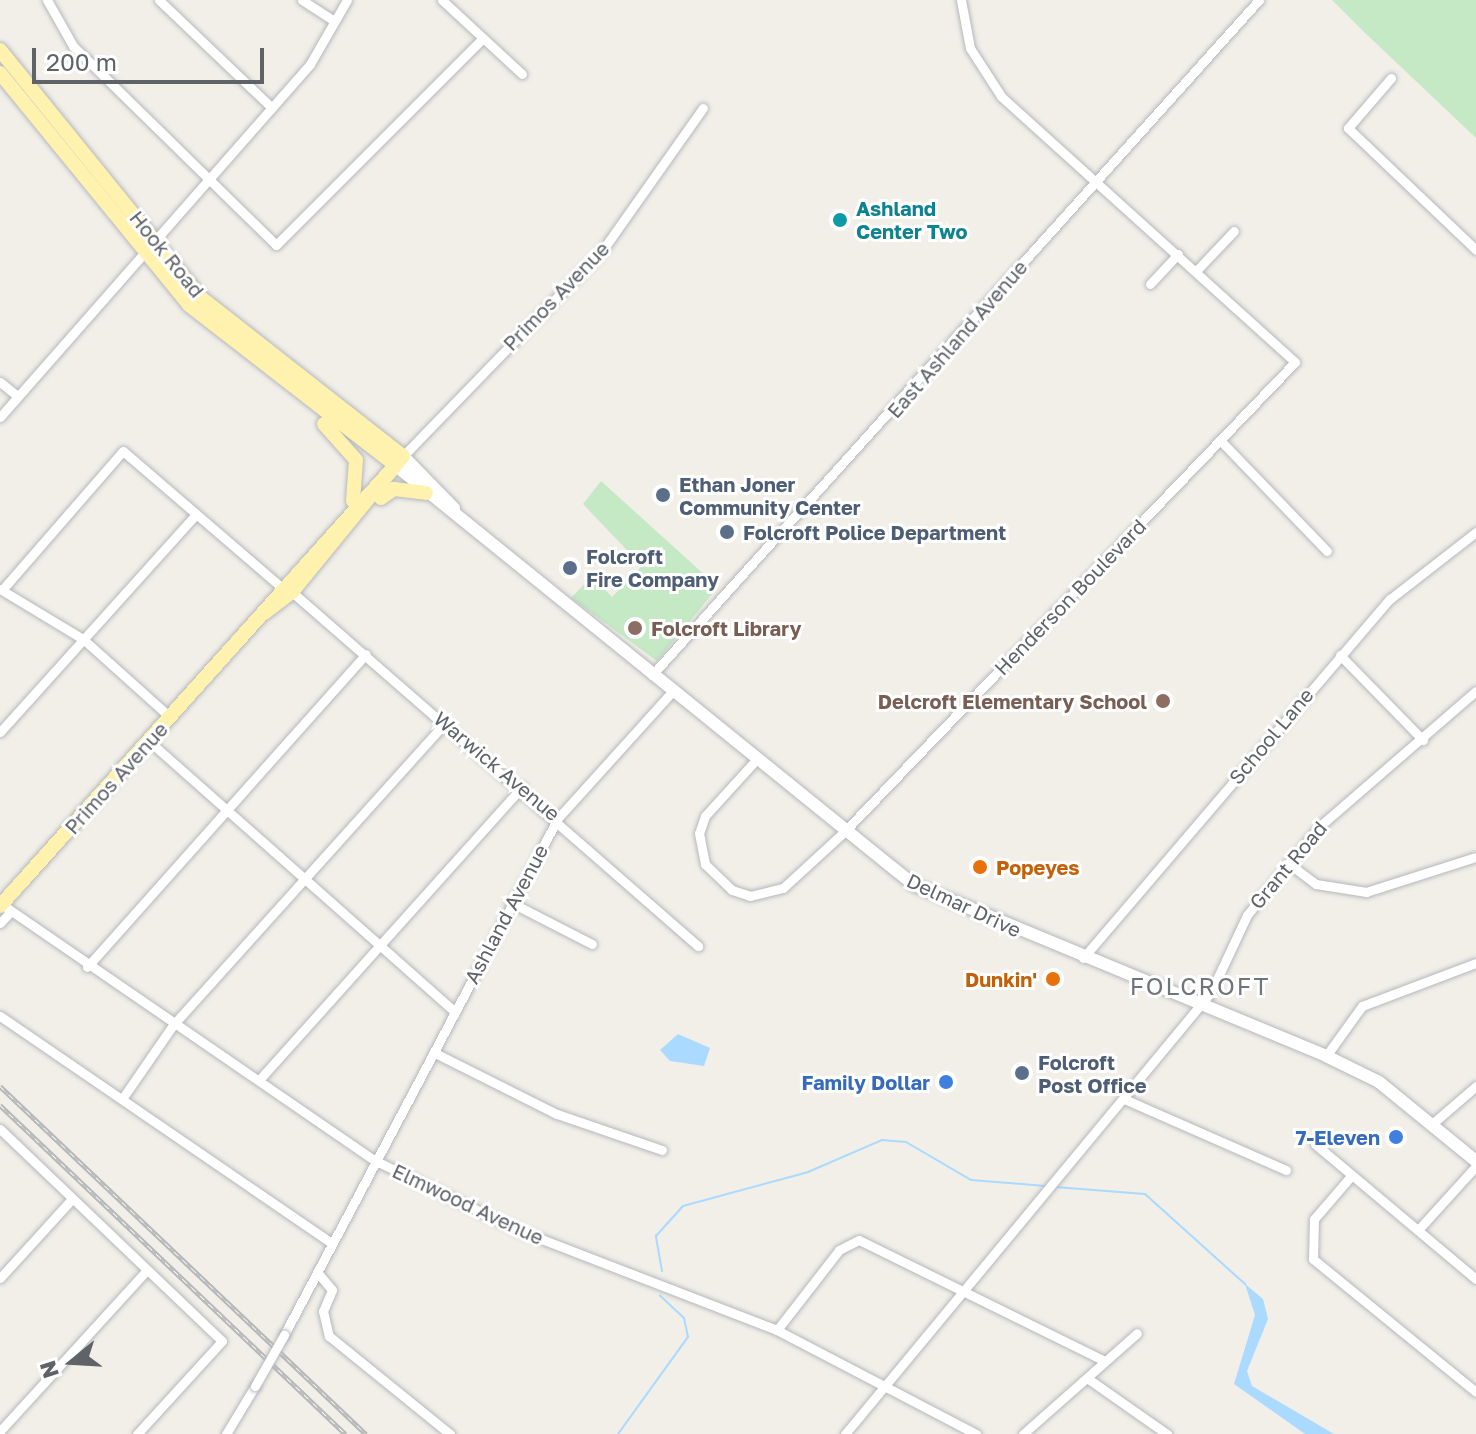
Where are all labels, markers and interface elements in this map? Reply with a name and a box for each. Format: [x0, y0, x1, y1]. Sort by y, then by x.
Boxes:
scale bar [36, 32, 268, 82]
text: 200 m [46, 47, 117, 76]
place label: Ashland Center Two [856, 196, 968, 243]
street label: Hook Road [125, 206, 209, 302]
marker: Ashland Center Two [831, 211, 849, 229]
street label: Primos Avenue [498, 237, 614, 355]
street label: East Ashland Avenue [882, 255, 1032, 423]
place label: Ethan Joner Community Center [679, 472, 861, 519]
marker: Ethan Joner Community Center [654, 486, 672, 504]
street label: Henderson Boulevard [989, 514, 1151, 680]
place label: Folcroft Police Department [743, 520, 1006, 544]
marker: Folcroft Police Department [718, 523, 736, 541]
place label: Folcroft Fire Company [586, 544, 719, 591]
marker: Folcroft Fire Company [561, 559, 579, 577]
place label: Folcroft Library [651, 616, 801, 640]
marker: Folcroft Library [626, 619, 644, 637]
street label: School Lane [1224, 683, 1318, 789]
place label: Delcroft Elementary School [878, 689, 1147, 713]
marker: Delcroft Elementary School [1154, 692, 1172, 710]
street label: Warwick Avenue [429, 706, 565, 826]
street label: Primos Avenue [60, 717, 172, 839]
street label: Grant Road [1244, 816, 1332, 914]
street label: Ashland Avenue [459, 840, 553, 988]
place label: Popeyes [996, 855, 1080, 879]
marker: Popeyes [971, 858, 989, 876]
street label: Delmar Drive [903, 868, 1025, 942]
place label: Dunkin' [965, 967, 1037, 991]
marker: Dunkin' [1044, 970, 1062, 988]
district label: FOLCROFT [1130, 972, 1270, 1000]
place label: Folcroft Post Office [1038, 1050, 1146, 1097]
marker: Folcroft Post Office [1013, 1064, 1031, 1082]
place label: Family Dollar [802, 1070, 930, 1094]
marker: Family Dollar [937, 1073, 955, 1091]
place label: 7-Eleven [1296, 1125, 1380, 1149]
marker: 7-Eleven [1387, 1128, 1405, 1146]
street label: Elmwood Avenue [389, 1158, 547, 1250]
north arrow [32, 1322, 112, 1402]
text: N [33, 1357, 64, 1382]

